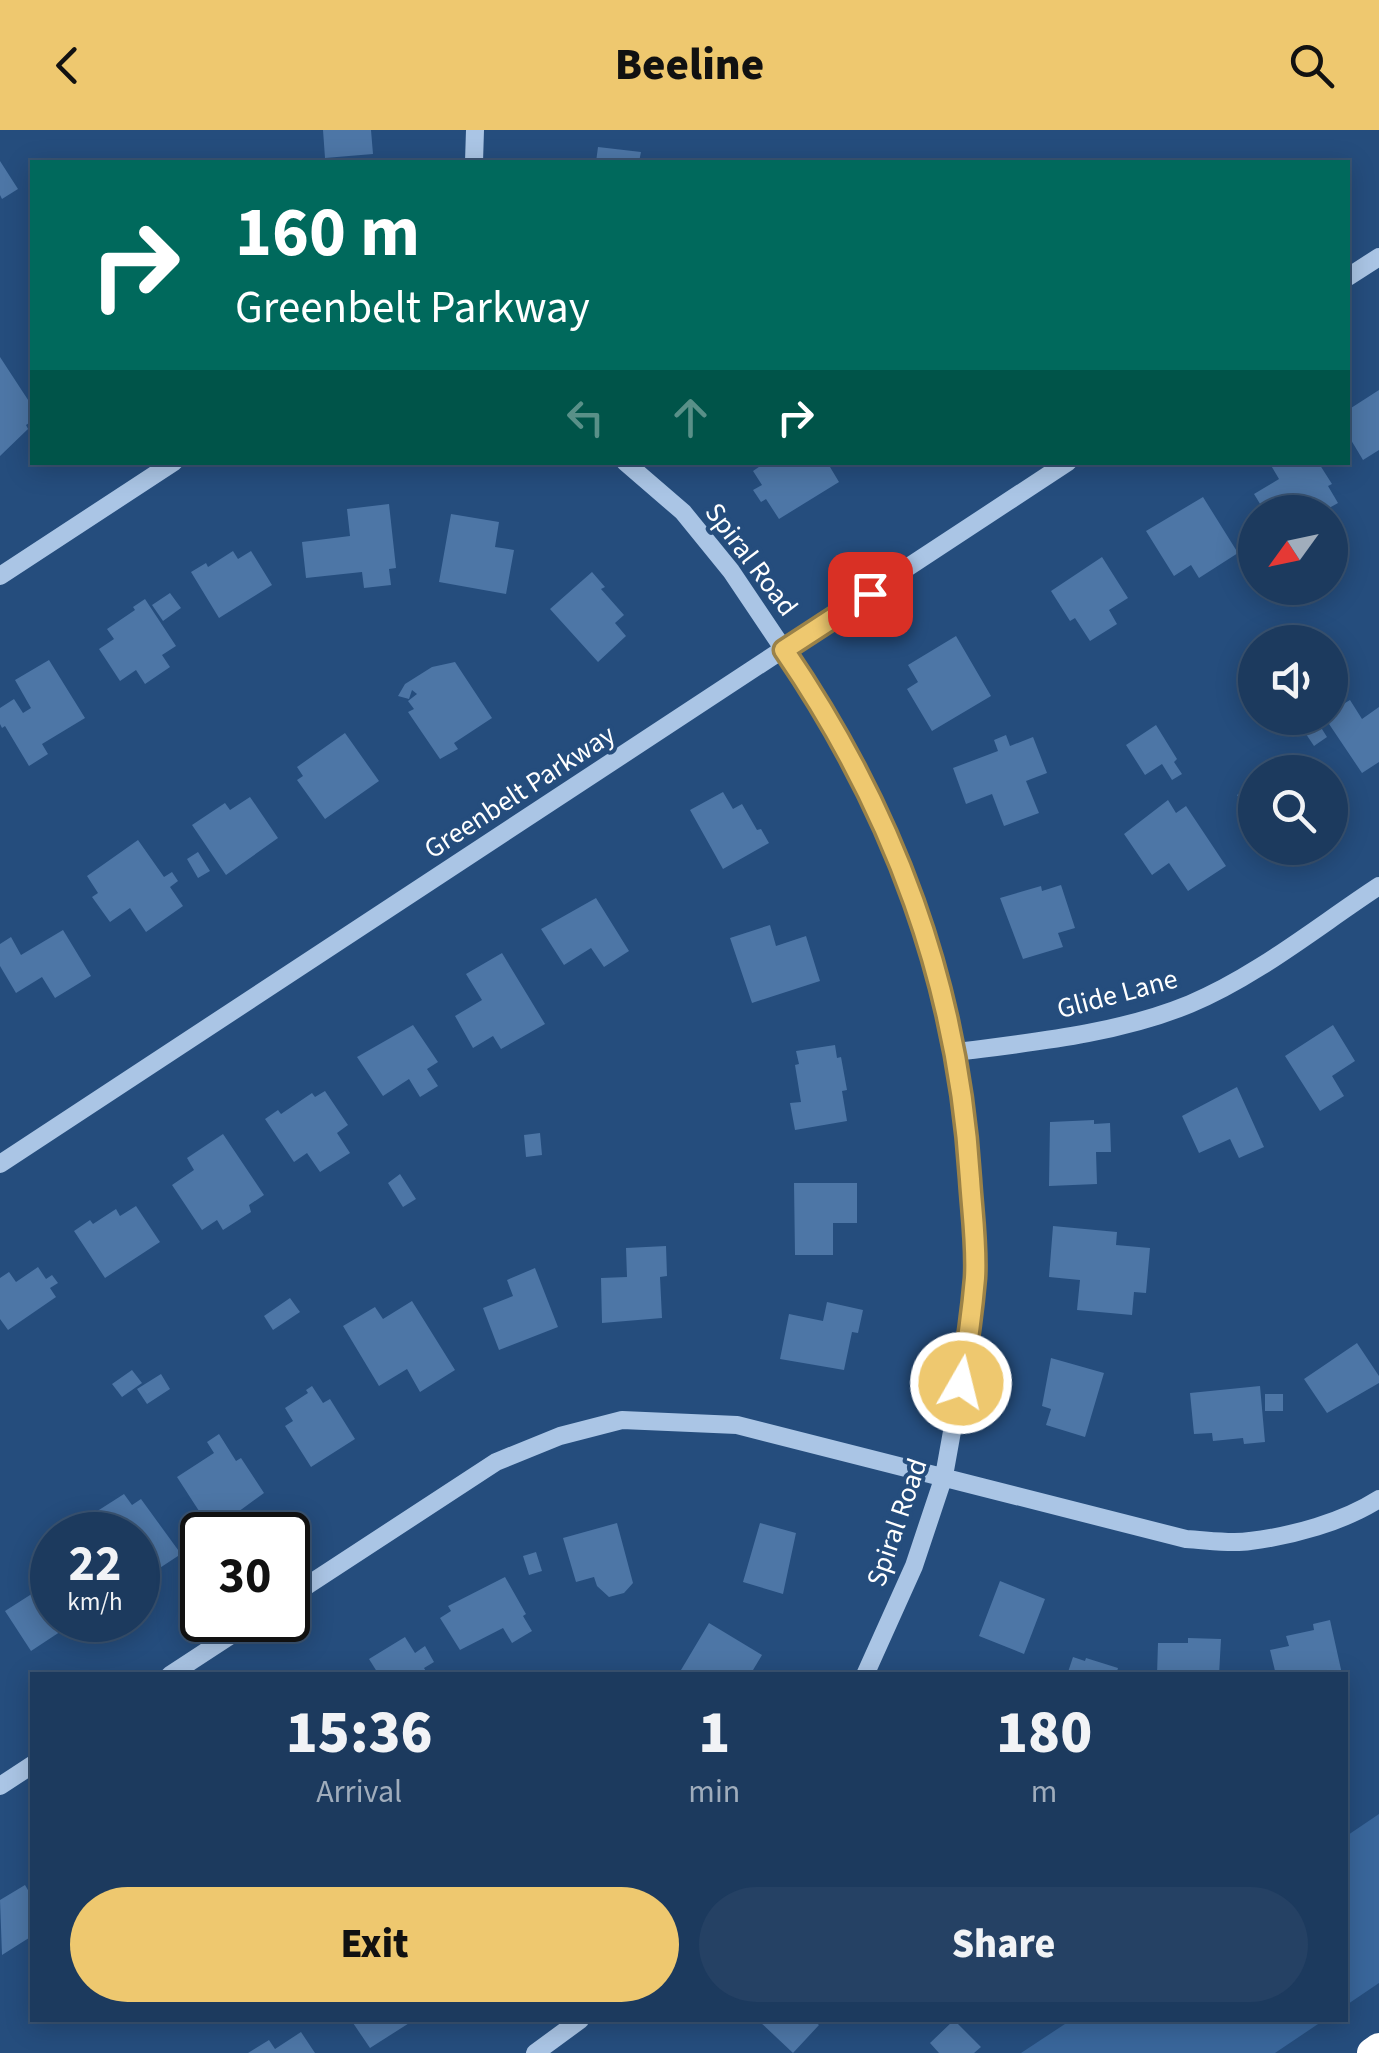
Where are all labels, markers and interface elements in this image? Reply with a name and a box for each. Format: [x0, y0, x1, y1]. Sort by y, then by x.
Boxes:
text: Beeline [615, 33, 764, 97]
icon: back [40, 38, 95, 93]
icon: search [1284, 38, 1339, 93]
text: 160 m [235, 183, 420, 283]
icon: right [70, 200, 200, 330]
text: Greenbelt Parkway [235, 276, 590, 340]
icon: left [558, 390, 613, 445]
icon: ahead [663, 390, 718, 445]
icon: right [768, 390, 823, 445]
street label: Spiral Road [695, 494, 807, 625]
north arrow [1238, 495, 1348, 605]
map controls [1238, 495, 1348, 865]
pin [828, 552, 913, 637]
icon: arrive [843, 567, 898, 622]
button: sound [1238, 625, 1348, 735]
street label: Greenbelt Parkway [416, 715, 623, 869]
button: search [1238, 755, 1348, 865]
street label: Glide Lane [1053, 959, 1182, 1029]
position arrow [909, 1331, 1013, 1435]
street label: Spiral Road [856, 1453, 938, 1592]
speed limit sign: 30 [180, 1512, 310, 1642]
text: 22 [69, 1529, 121, 1600]
text: km/h [67, 1584, 123, 1620]
text: 15:36 [286, 1691, 433, 1776]
text: 1 [698, 1691, 730, 1776]
text: 180 [996, 1691, 1092, 1776]
text: Arrival [316, 1769, 402, 1815]
text: min [688, 1769, 740, 1815]
text: m [1031, 1769, 1057, 1815]
button: Exit [70, 1887, 679, 2002]
button: Share [699, 1887, 1308, 2002]

